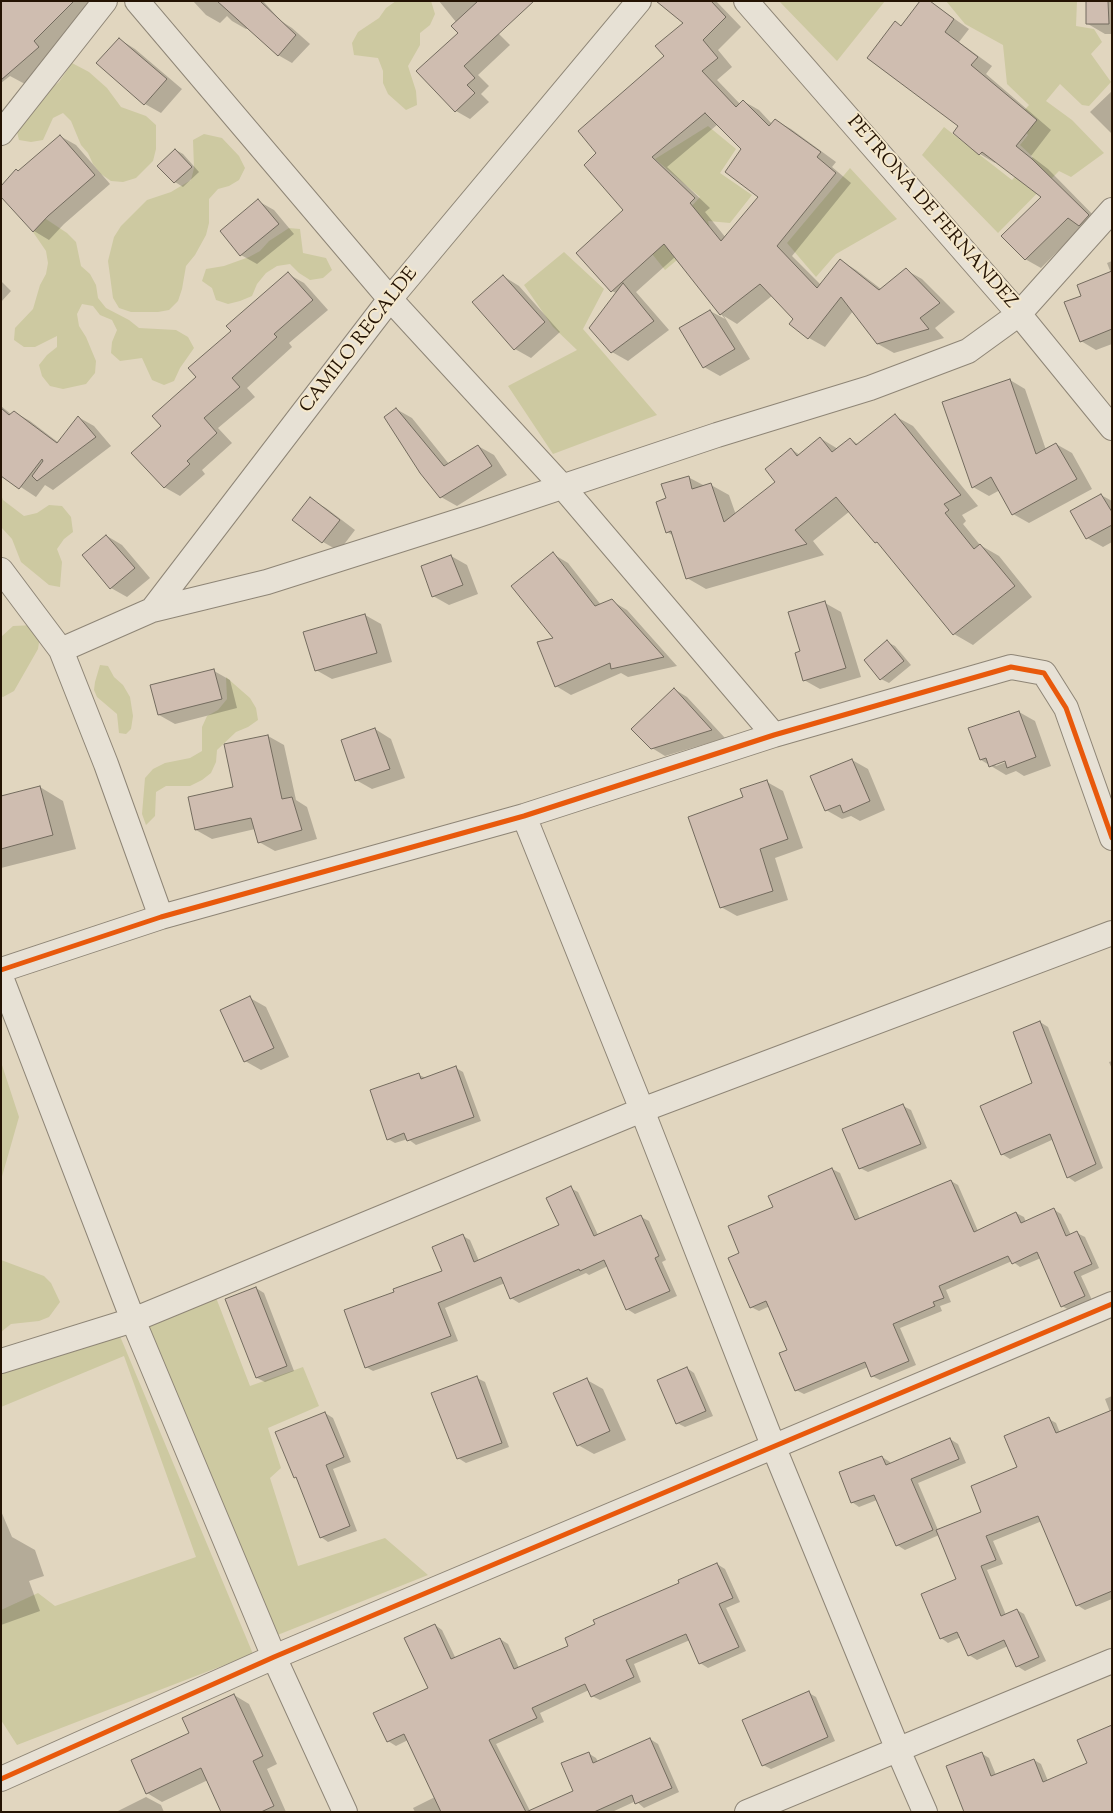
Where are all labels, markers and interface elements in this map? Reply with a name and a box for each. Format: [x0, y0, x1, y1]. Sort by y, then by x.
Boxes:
street label: PETRONA DE FERNANDEZ [841, 112, 1021, 314]
street label: CAMILO RECALDE [296, 264, 424, 418]

